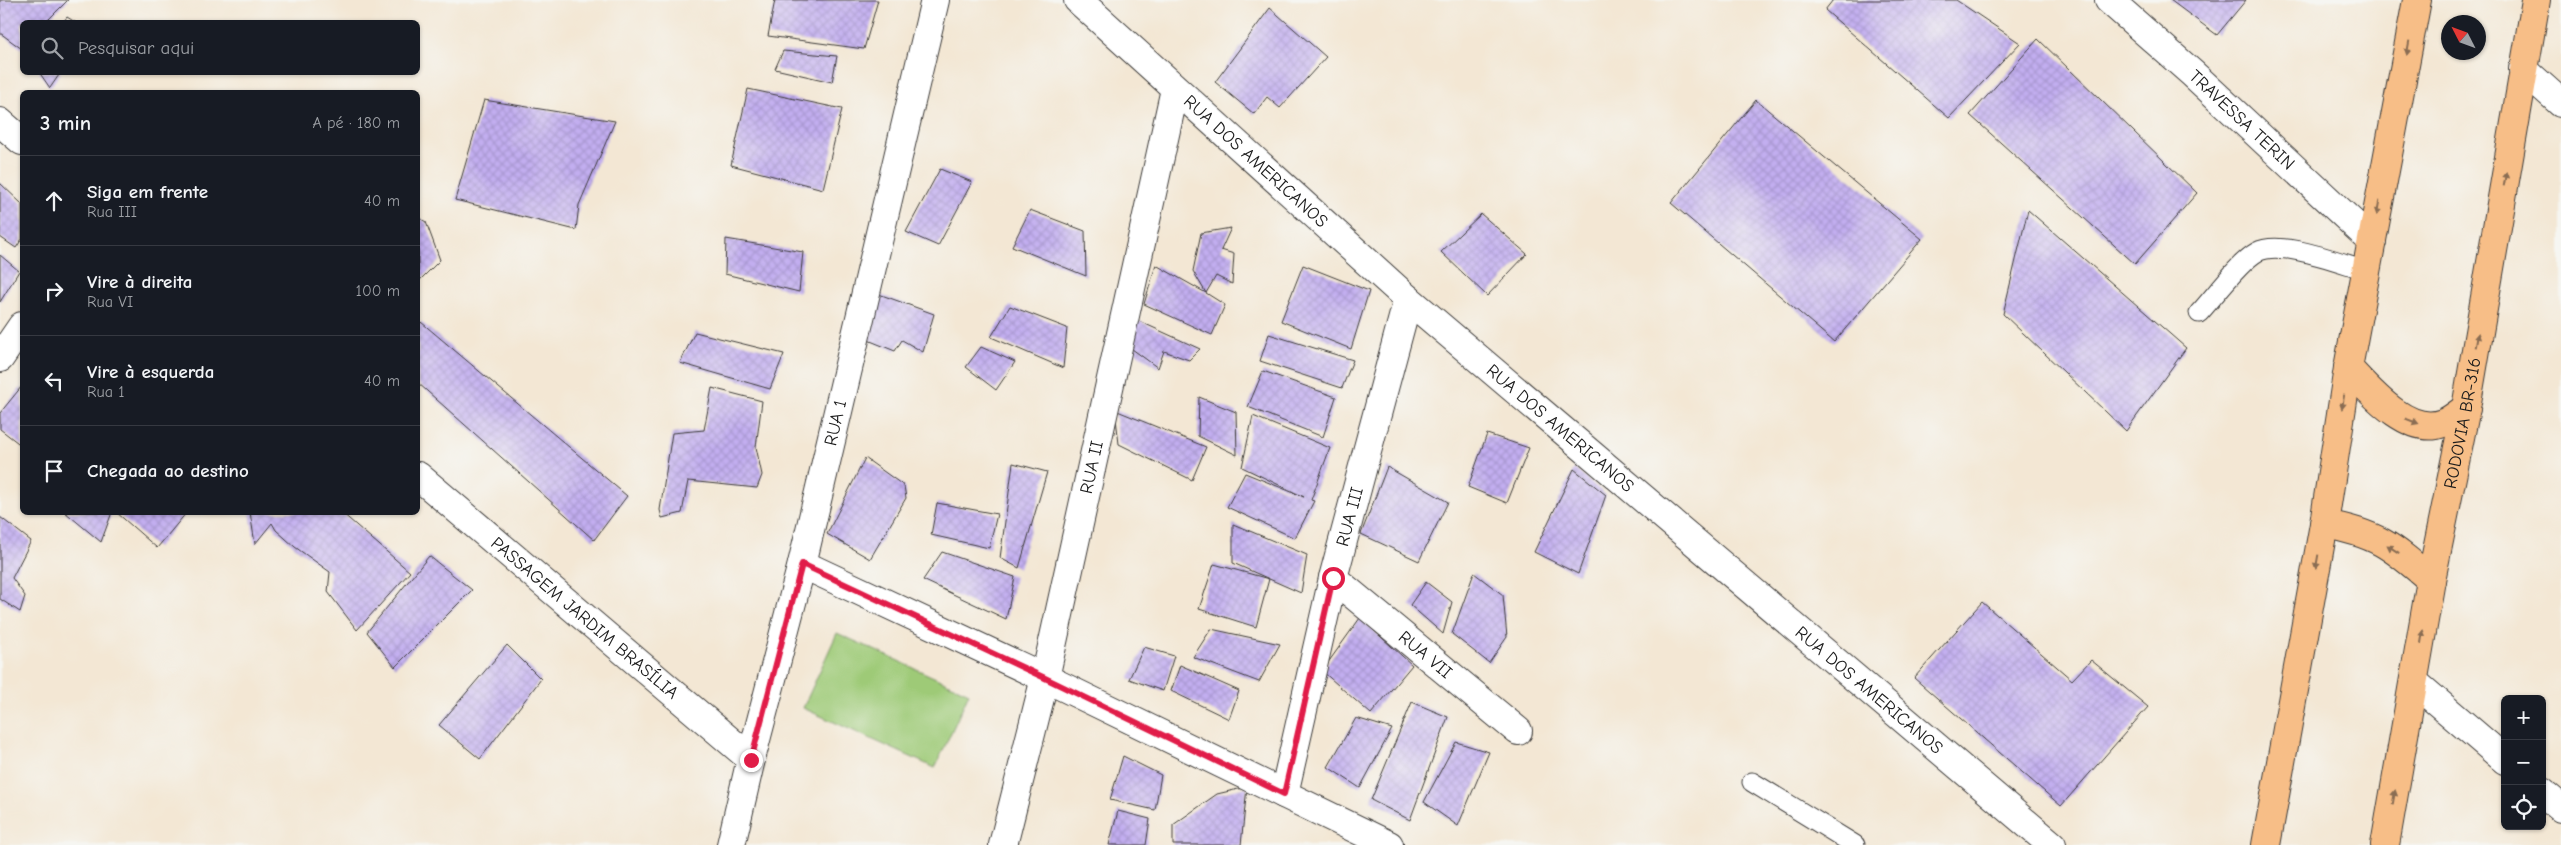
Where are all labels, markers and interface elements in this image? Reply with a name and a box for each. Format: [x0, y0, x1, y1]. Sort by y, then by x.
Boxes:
north arrow [2441, 15, 2486, 60]
search box [20, 20, 420, 75]
icon: search [38, 34, 66, 62]
text: Pesquisar aqui [78, 37, 194, 59]
one-way arrow [2403, 40, 2411, 56]
street label: TRAVESSA TERIN [2185, 66, 2299, 174]
street label: RUA DOS AMERICANOS [1179, 91, 1332, 232]
text: 3 min [40, 111, 91, 135]
text: A pé · 180 m [312, 114, 400, 132]
one-way arrow [2501, 171, 2509, 187]
text: Siga em frente [87, 181, 208, 203]
icon: ahead [40, 187, 68, 215]
text: 40 m [364, 192, 400, 210]
one-way arrow [2374, 200, 2382, 216]
text: Rua III [87, 203, 137, 221]
text: Vire à direita [87, 271, 192, 293]
icon: right [40, 277, 68, 305]
text: 100 m [356, 282, 400, 300]
text: Rua VI [87, 293, 133, 311]
one-way arrow [2474, 331, 2482, 347]
street label: RODOVIA BR-316 [2440, 356, 2485, 491]
street label: RUA DOS AMERICANOS [1482, 360, 1638, 497]
text: Vire à esquerda [87, 361, 214, 383]
icon: left [40, 367, 68, 395]
text: 40 m [364, 372, 400, 390]
text: Rua 1 [87, 383, 125, 401]
one-way arrow [2338, 394, 2346, 410]
street label: RUA 1 [820, 398, 851, 448]
one-way arrow [2405, 417, 2420, 425]
street label: RUA II [1076, 439, 1108, 496]
icon: arrive [40, 457, 68, 485]
text: Chegada ao destino [87, 460, 249, 482]
street label: RUA III [1332, 485, 1368, 549]
street label: PASSAGEM JARDIM BRASÍLIA [487, 533, 683, 704]
one-way arrow [2387, 545, 2400, 554]
one-way arrow [2312, 555, 2320, 571]
route start [1322, 567, 1345, 590]
street label: RUA DOS AMERICANOS [1791, 622, 1947, 759]
street label: RUA VII [1394, 627, 1456, 683]
one-way arrow [2418, 629, 2426, 645]
map controls [2501, 695, 2546, 830]
button: + [2501, 695, 2546, 740]
button: − [2501, 740, 2546, 785]
route end [740, 749, 763, 772]
button: locate [2501, 785, 2546, 830]
one-way arrow [2390, 789, 2398, 805]

